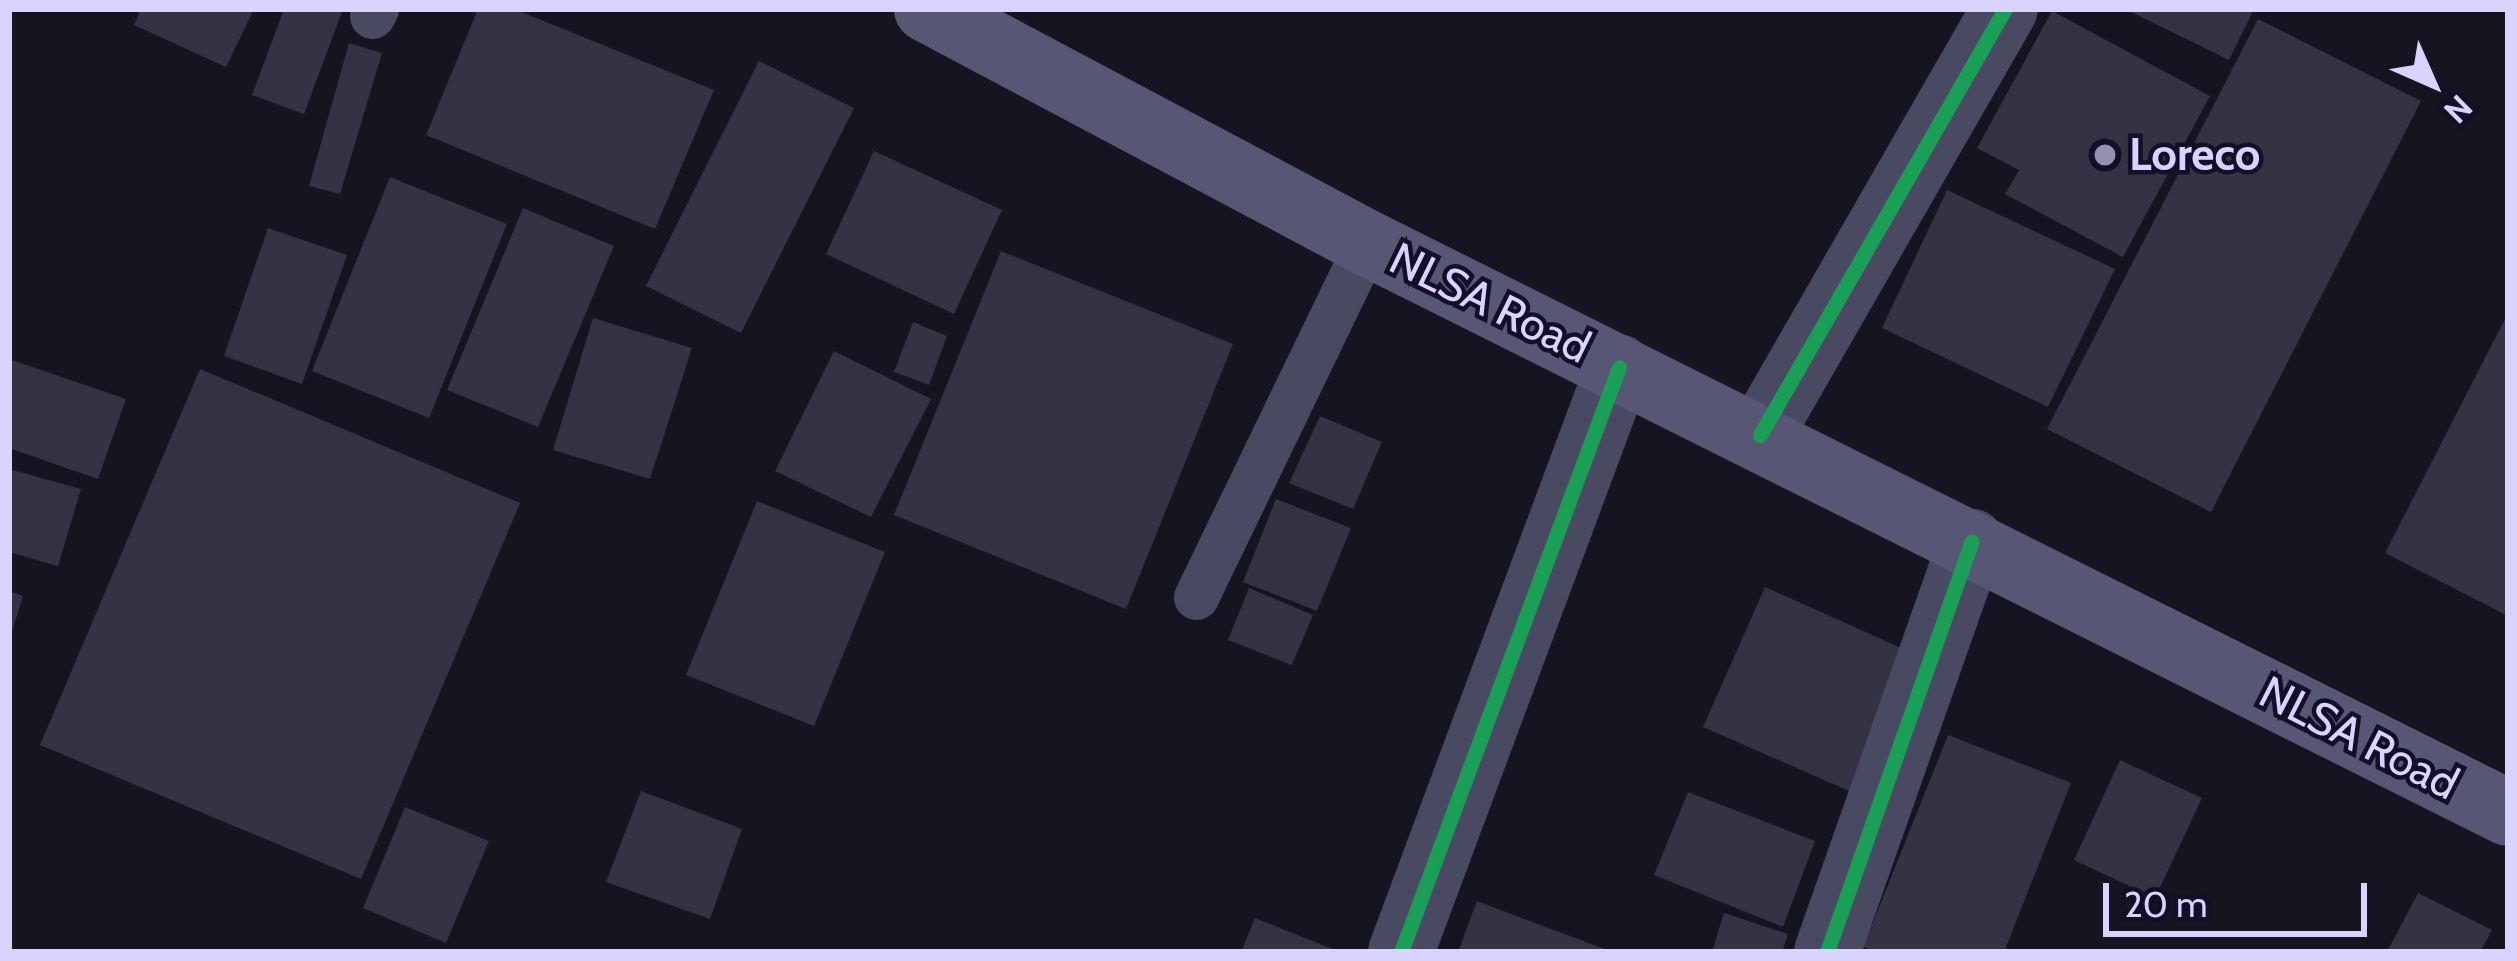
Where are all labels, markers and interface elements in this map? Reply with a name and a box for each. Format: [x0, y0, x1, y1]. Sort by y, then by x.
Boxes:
north arrow [2373, 24, 2493, 144]
text: N [2436, 87, 2481, 132]
place label: Loreco [2129, 128, 2260, 182]
marker: Loreco [2092, 142, 2118, 168]
street label: NLSA Road [1381, 231, 1599, 375]
street label: NLSA Road [2251, 665, 2467, 811]
scale bar [2109, 859, 2373, 933]
text: 20 m [2124, 882, 2208, 926]

